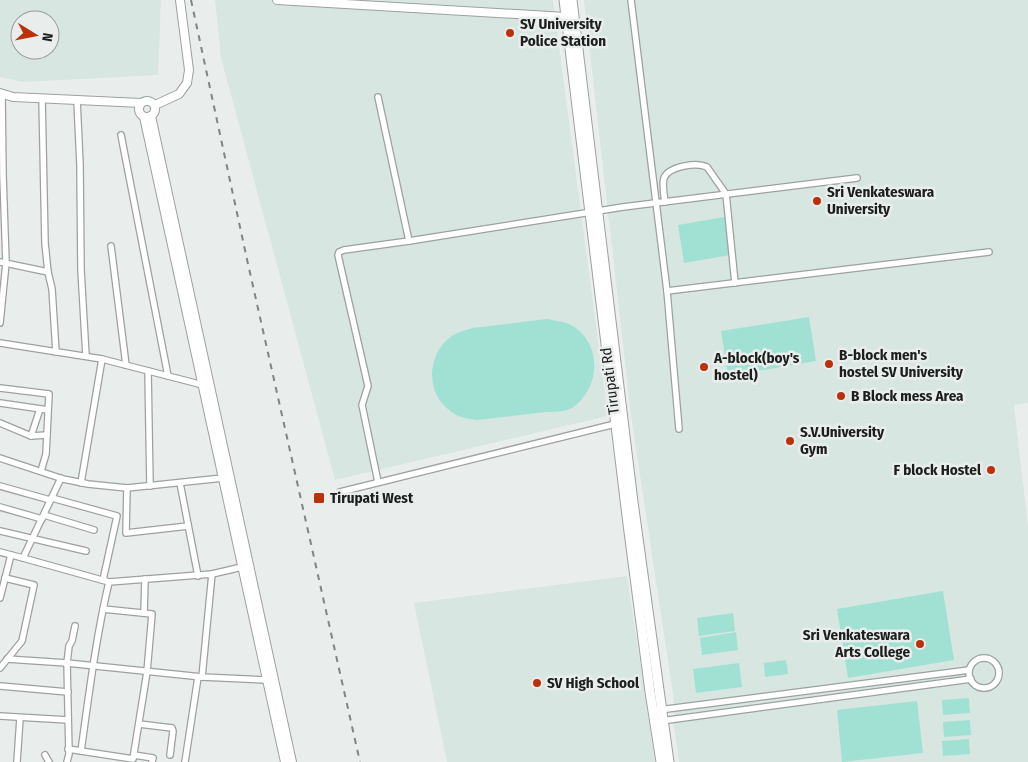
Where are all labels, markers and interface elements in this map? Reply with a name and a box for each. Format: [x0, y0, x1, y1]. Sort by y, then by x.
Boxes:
north arrow [10, 10, 60, 60]
place label: SV University Police Station [520, 15, 606, 50]
marker: SV University Police Station [504, 27, 516, 39]
text: N [38, 32, 56, 43]
place label: Sri Venkateswara University [827, 183, 935, 218]
marker: Sri Venkateswara University [811, 195, 823, 207]
place label: B-block men's hostel SV University [839, 346, 964, 381]
street label: Tirupati Rd [597, 347, 623, 415]
place label: A-block(boy's hostel) [713, 349, 800, 384]
marker: B-block men's hostel SV University [823, 358, 835, 370]
marker: A-block(boy's hostel) [698, 361, 710, 373]
place label: B Block mess Area [851, 387, 964, 405]
marker: B Block mess Area [835, 390, 847, 402]
place label: S.V.University Gym [800, 423, 885, 458]
marker: S.V.University Gym [784, 435, 796, 447]
place label: F block Hostel [893, 461, 982, 479]
marker: F block Hostel [985, 464, 997, 476]
place label: Tirupati West [330, 489, 414, 507]
marker: Tirupati West [312, 491, 326, 505]
place label: Sri Venkateswara Arts College [803, 626, 911, 661]
marker: Sri Venkateswara Arts College [914, 638, 926, 650]
place label: SV High School [547, 674, 640, 692]
marker: SV High School [531, 677, 543, 689]

